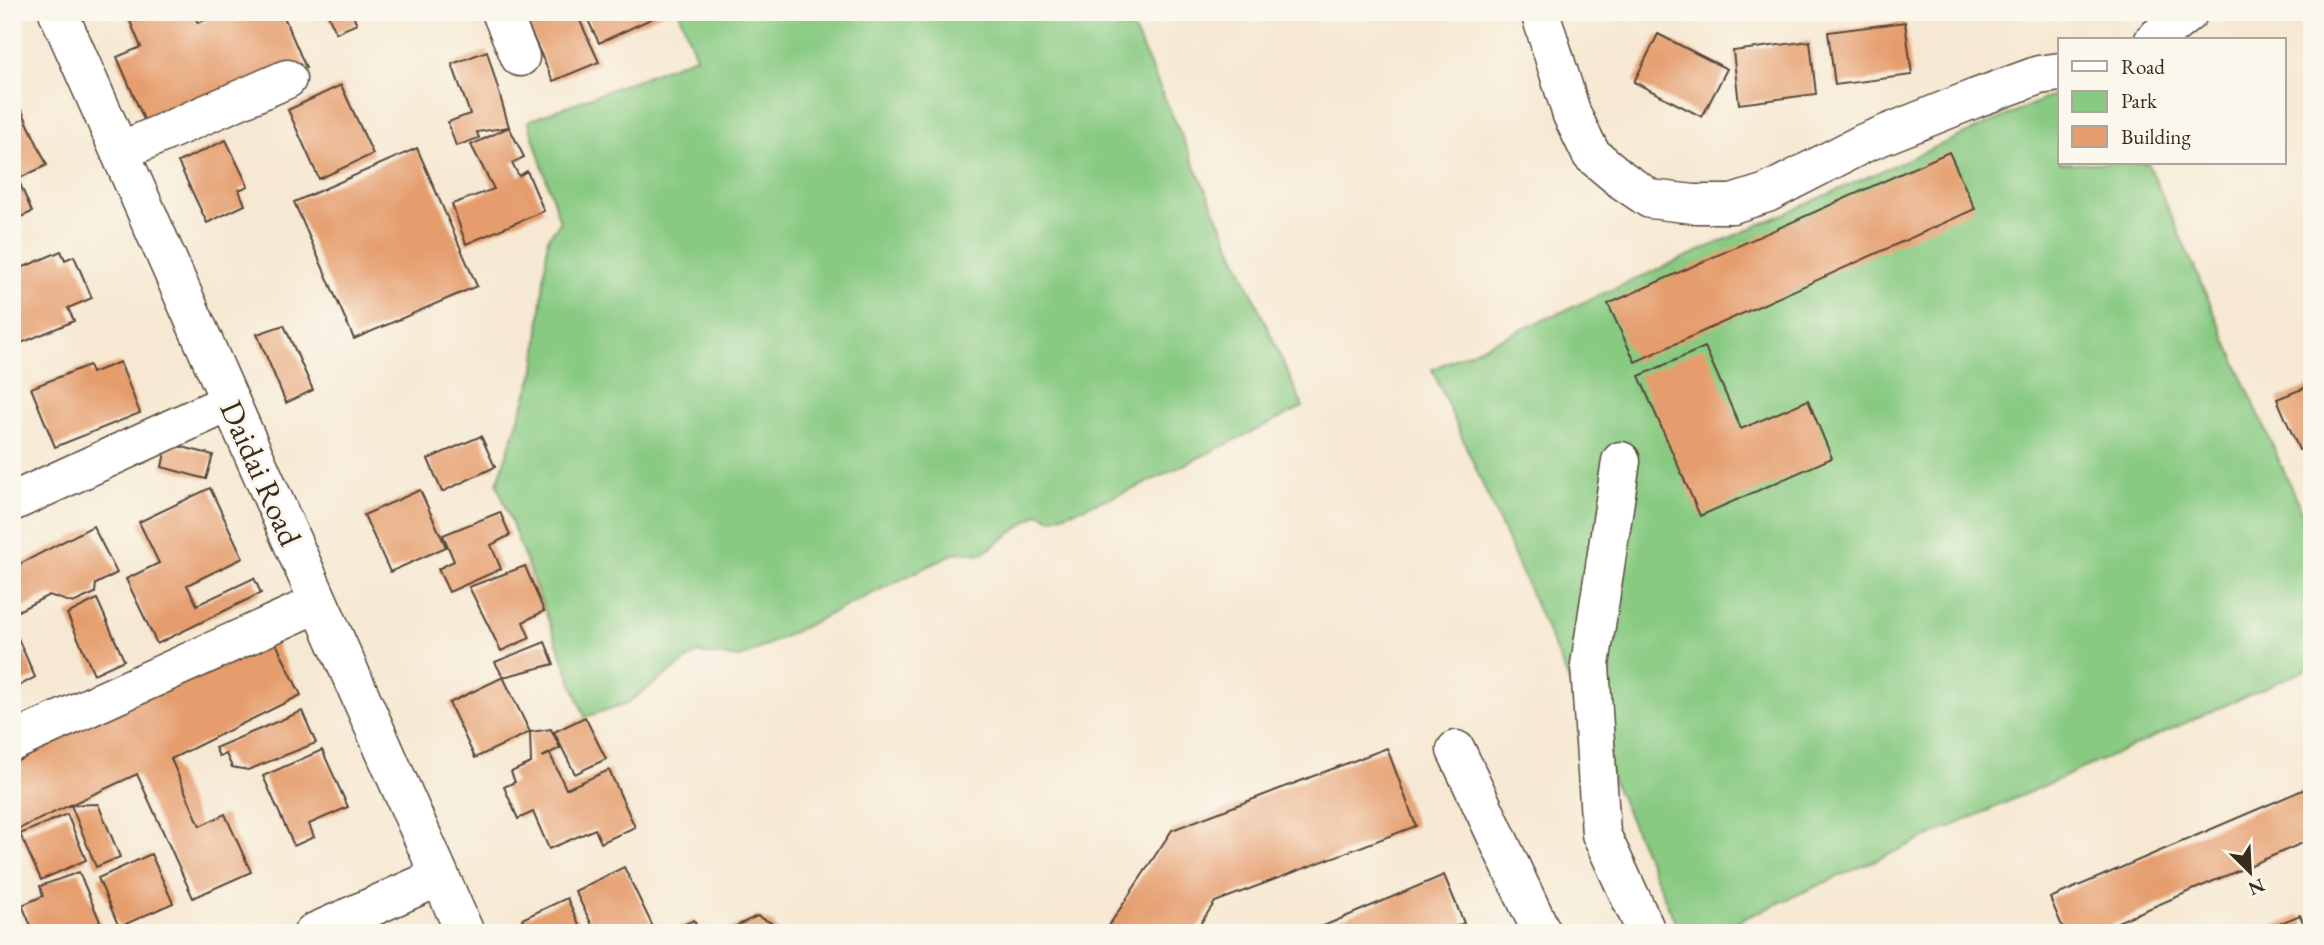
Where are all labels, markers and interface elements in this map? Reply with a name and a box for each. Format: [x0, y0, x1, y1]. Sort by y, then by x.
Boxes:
legend [2058, 38, 2286, 164]
text: Road [2121, 53, 2165, 80]
text: Park [2121, 87, 2158, 114]
text: Building [2121, 123, 2191, 150]
street label: Daidai Road [210, 394, 312, 553]
north arrow [2216, 836, 2286, 906]
text: N [2244, 873, 2269, 902]

